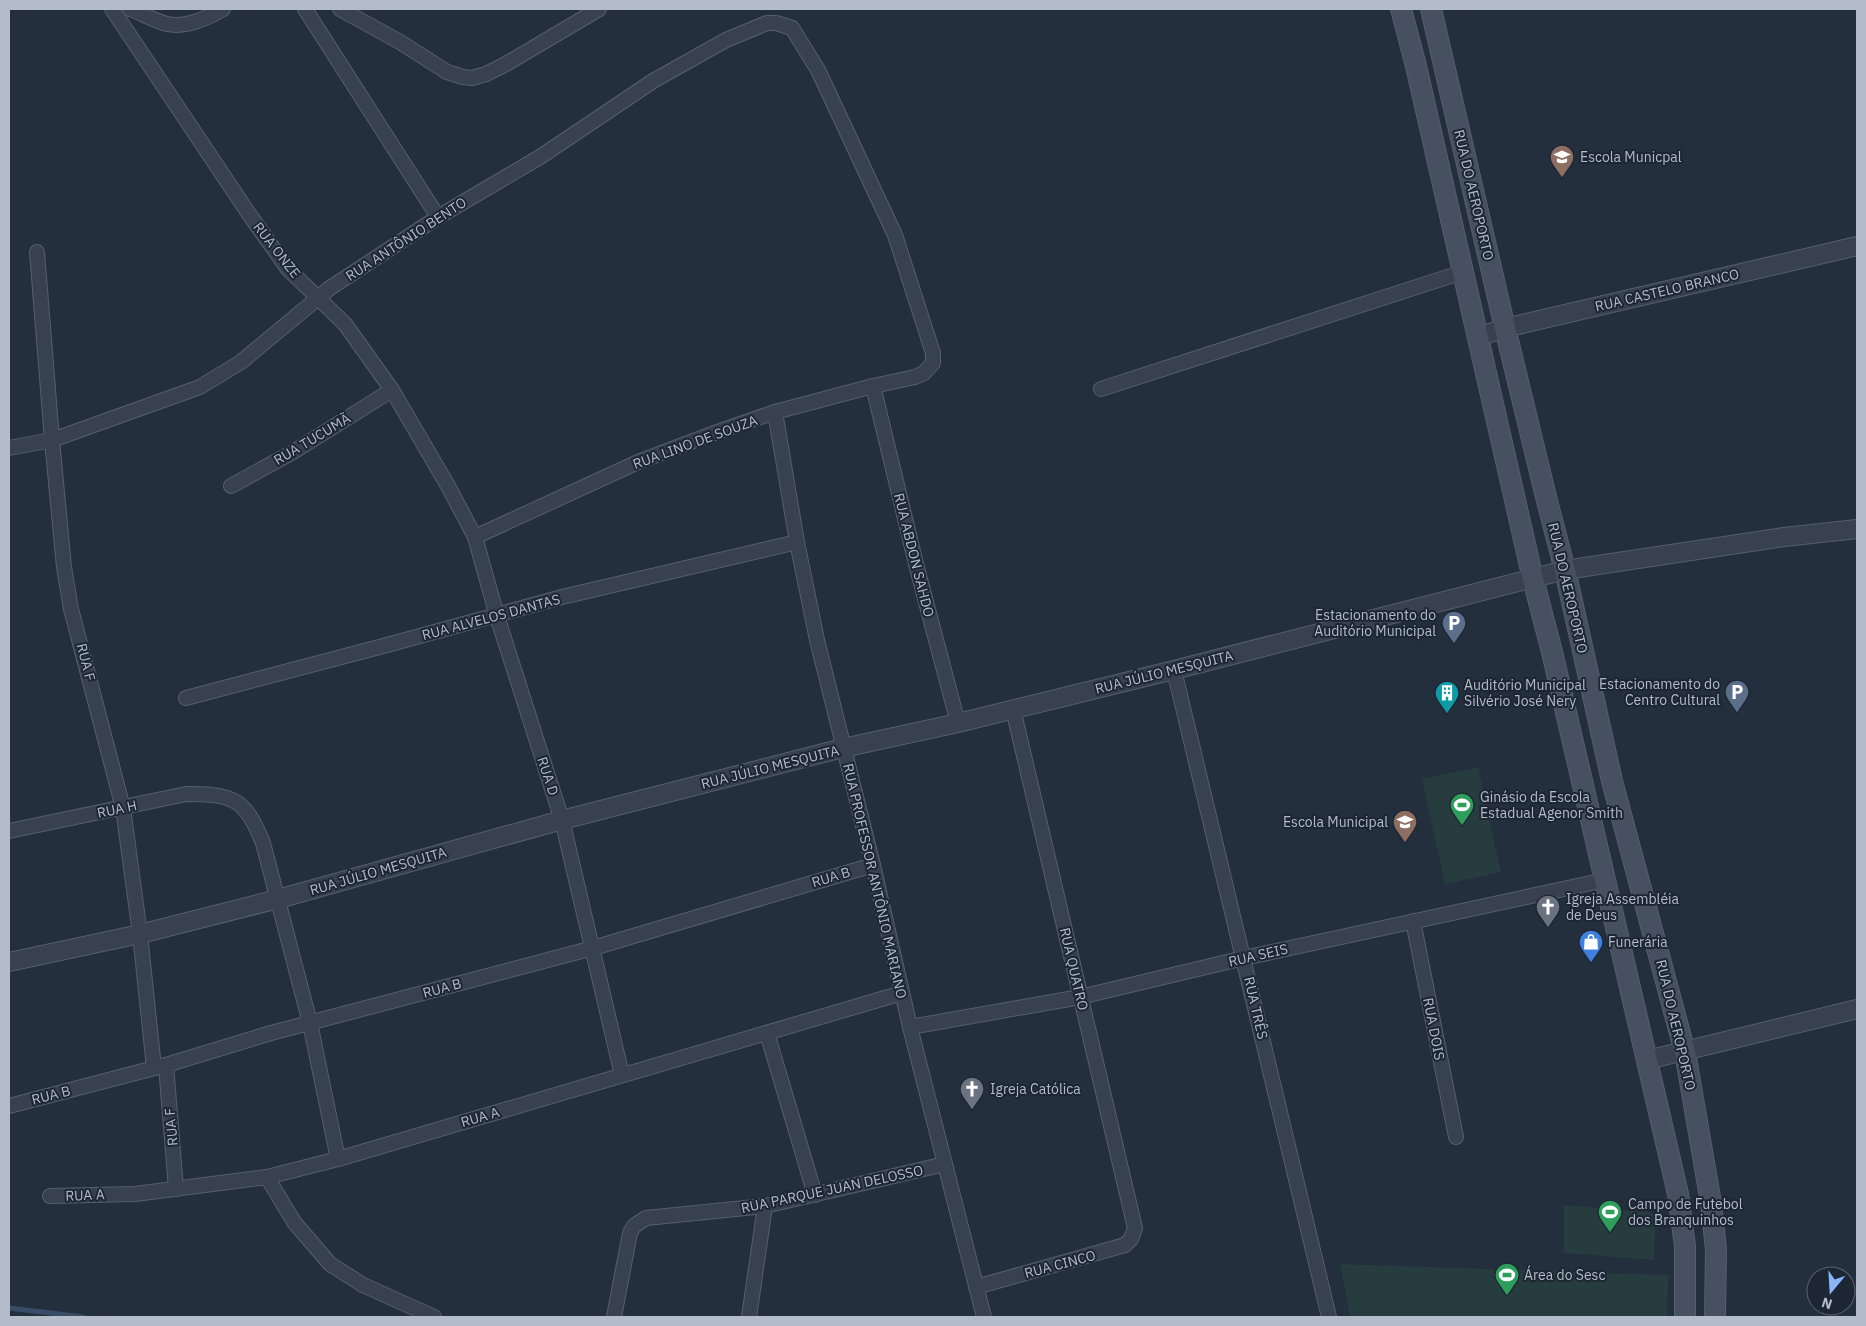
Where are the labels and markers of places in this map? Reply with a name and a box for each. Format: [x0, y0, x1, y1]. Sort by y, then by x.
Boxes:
school or university icon: Escola Municpal [1549, 144, 1575, 178]
place label: Escola Municpal [1580, 148, 1682, 166]
place label: Estacionamento do Auditório Municipal [1314, 606, 1436, 640]
parking icon: Estacionamento do Auditório Municipal [1441, 610, 1467, 644]
place label: Estacionamento do Centro Cultural [1599, 675, 1720, 709]
place label: Auditório Municipal Silvério José Nery [1464, 676, 1586, 710]
parking icon: Estacionamento do Centro Cultural [1724, 679, 1750, 713]
building icon: Auditório Municipal Silvério José Nery [1434, 680, 1460, 714]
place label: Ginásio da Escola Estadual Agenor Smith [1480, 788, 1623, 822]
sports icon: Ginásio da Escola Estadual Agenor Smith [1449, 792, 1475, 826]
school or university icon: Escola Municipal [1392, 809, 1418, 843]
place label: Escola Municipal [1283, 813, 1388, 831]
place label: Igreja Assembléia de Deus [1566, 890, 1680, 924]
church icon: Igreja Assembléia de Deus [1535, 894, 1561, 928]
shop icon: Funerária [1578, 929, 1604, 963]
place label: Funerária [1608, 933, 1668, 951]
church icon: Igreja Católica [959, 1076, 985, 1110]
place label: Igreja Católica [990, 1080, 1081, 1098]
place label: Campo de Futebol dos Branquinhos [1628, 1195, 1743, 1229]
sports icon: Campo de Futebol dos Branquinhos [1597, 1199, 1623, 1233]
sports icon: Área do Sesc [1494, 1262, 1520, 1296]
place label: Área do Sesc [1524, 1265, 1605, 1284]

